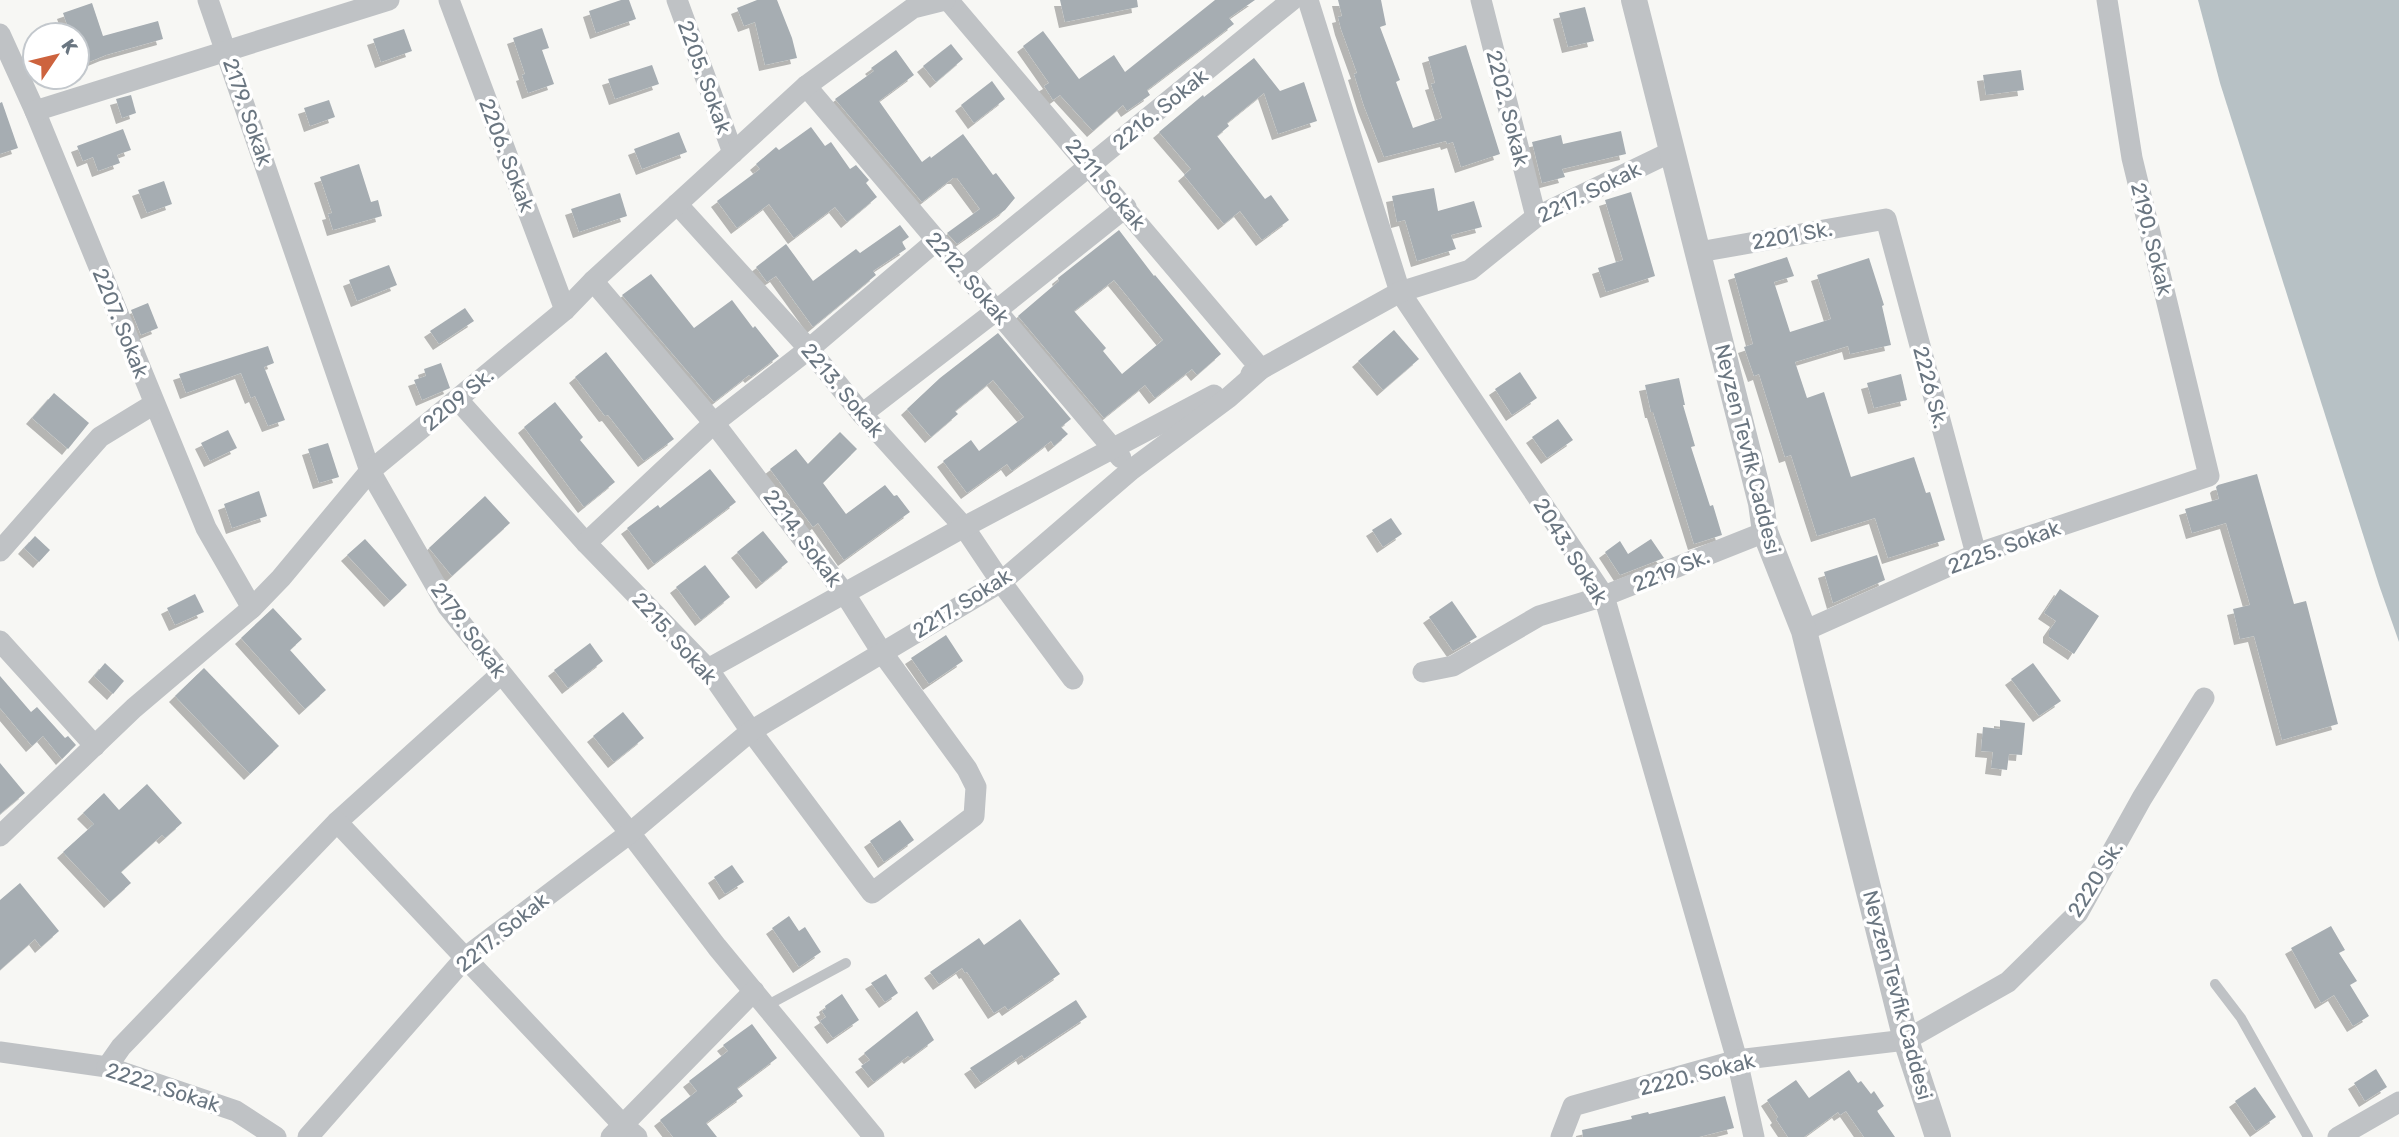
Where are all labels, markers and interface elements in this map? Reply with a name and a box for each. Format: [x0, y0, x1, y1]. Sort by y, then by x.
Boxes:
street label: 2205. Sokak [673, 17, 737, 137]
north arrow [21, 21, 91, 91]
text: K [56, 35, 83, 59]
street label: 2202. Sokak [1481, 47, 1535, 169]
street label: 2179. Sokak [218, 55, 278, 169]
street label: 2216. Sokak [1107, 63, 1213, 155]
street label: 2206. Sokak [474, 95, 540, 215]
street label: 2211. Sokak [1061, 133, 1151, 235]
street label: 2217. Sokak [1533, 156, 1645, 228]
street label: 2190. Sokak [2126, 180, 2178, 298]
street label: 2201 Sk. [1750, 216, 1834, 254]
street label: 2212. Sokak [921, 227, 1015, 330]
street label: 2207. Sokak [88, 265, 154, 382]
street label: 2213. Sokak [797, 338, 890, 442]
street label: Neyzen Tevfik Caddesi [1710, 341, 1786, 557]
street label: 2226 Sk. [1908, 343, 1954, 431]
street label: 2209 Sk. [417, 362, 499, 436]
street label: 2214. Sokak [758, 485, 848, 592]
street label: 2043. Sokak [1529, 494, 1613, 609]
street label: 2225. Sokak [1944, 515, 2064, 579]
street label: 2219 Sk. [1629, 543, 1713, 597]
street label: 2217. Sokak [908, 563, 1016, 643]
street label: 2179. Sokak [426, 577, 512, 683]
street label: 2215. Sokak [627, 587, 723, 689]
street label: 2220 Sk. [2062, 836, 2128, 922]
street label: 2217. Sokak [451, 887, 553, 977]
street label: Neyzen Tevfik Caddesi [1858, 888, 1938, 1102]
street label: 2220. Sokak [1636, 1047, 1758, 1100]
street label: 2222. Sokak [103, 1057, 223, 1117]

